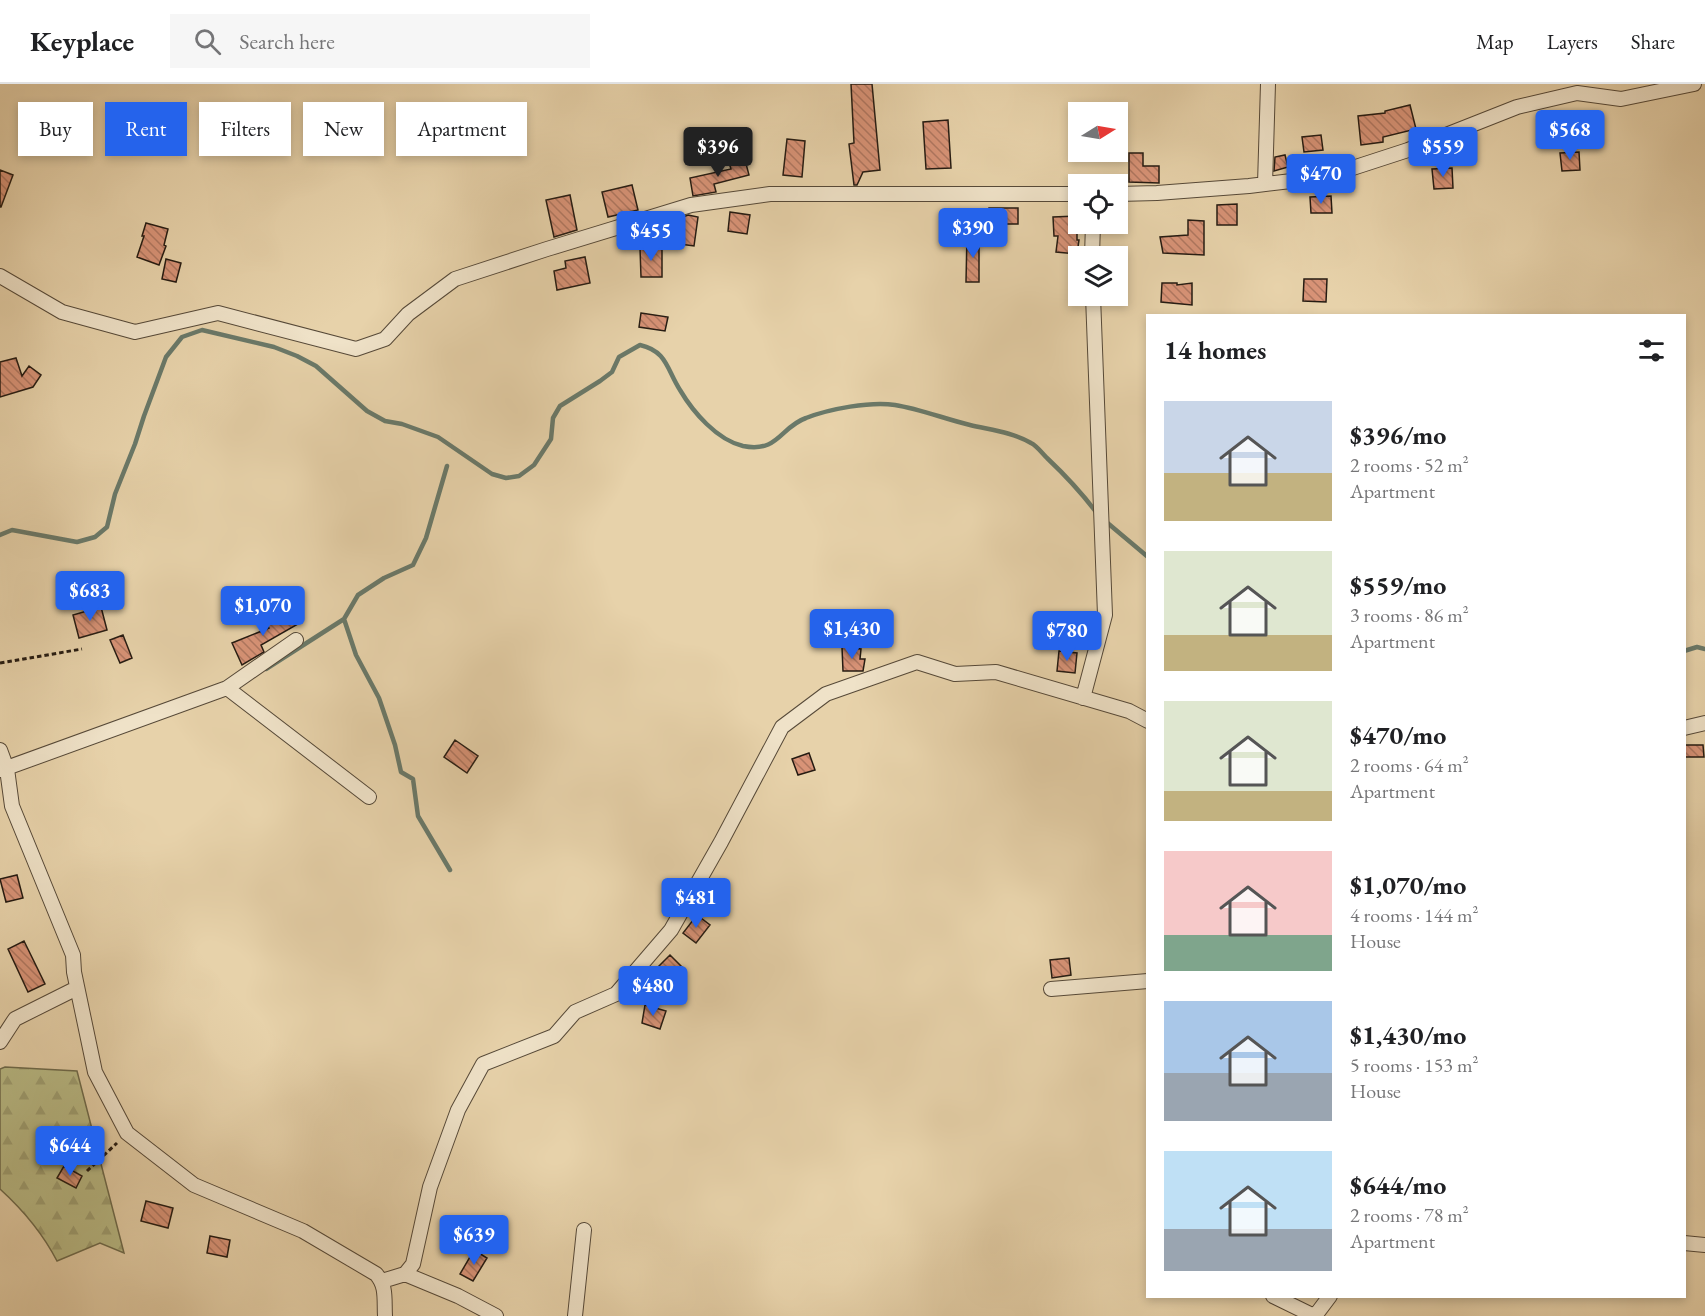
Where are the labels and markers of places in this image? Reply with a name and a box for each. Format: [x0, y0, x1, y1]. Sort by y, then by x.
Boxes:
pin: $568 [1534, 110, 1606, 161]
pin: $396 [682, 127, 754, 178]
pin: $559 [1407, 127, 1479, 178]
pin: $470 [1285, 154, 1357, 205]
pin: $390 [937, 208, 1009, 259]
pin: $455 [615, 211, 687, 262]
pin: $683 [54, 571, 126, 622]
pin: $1,070 [214, 586, 312, 637]
pin: $1,430 [803, 609, 901, 660]
pin: $780 [1031, 611, 1103, 662]
pin: $481 [660, 878, 732, 929]
pin: $480 [617, 966, 689, 1017]
pin: $644 [34, 1126, 106, 1177]
pin: $639 [438, 1215, 510, 1266]

